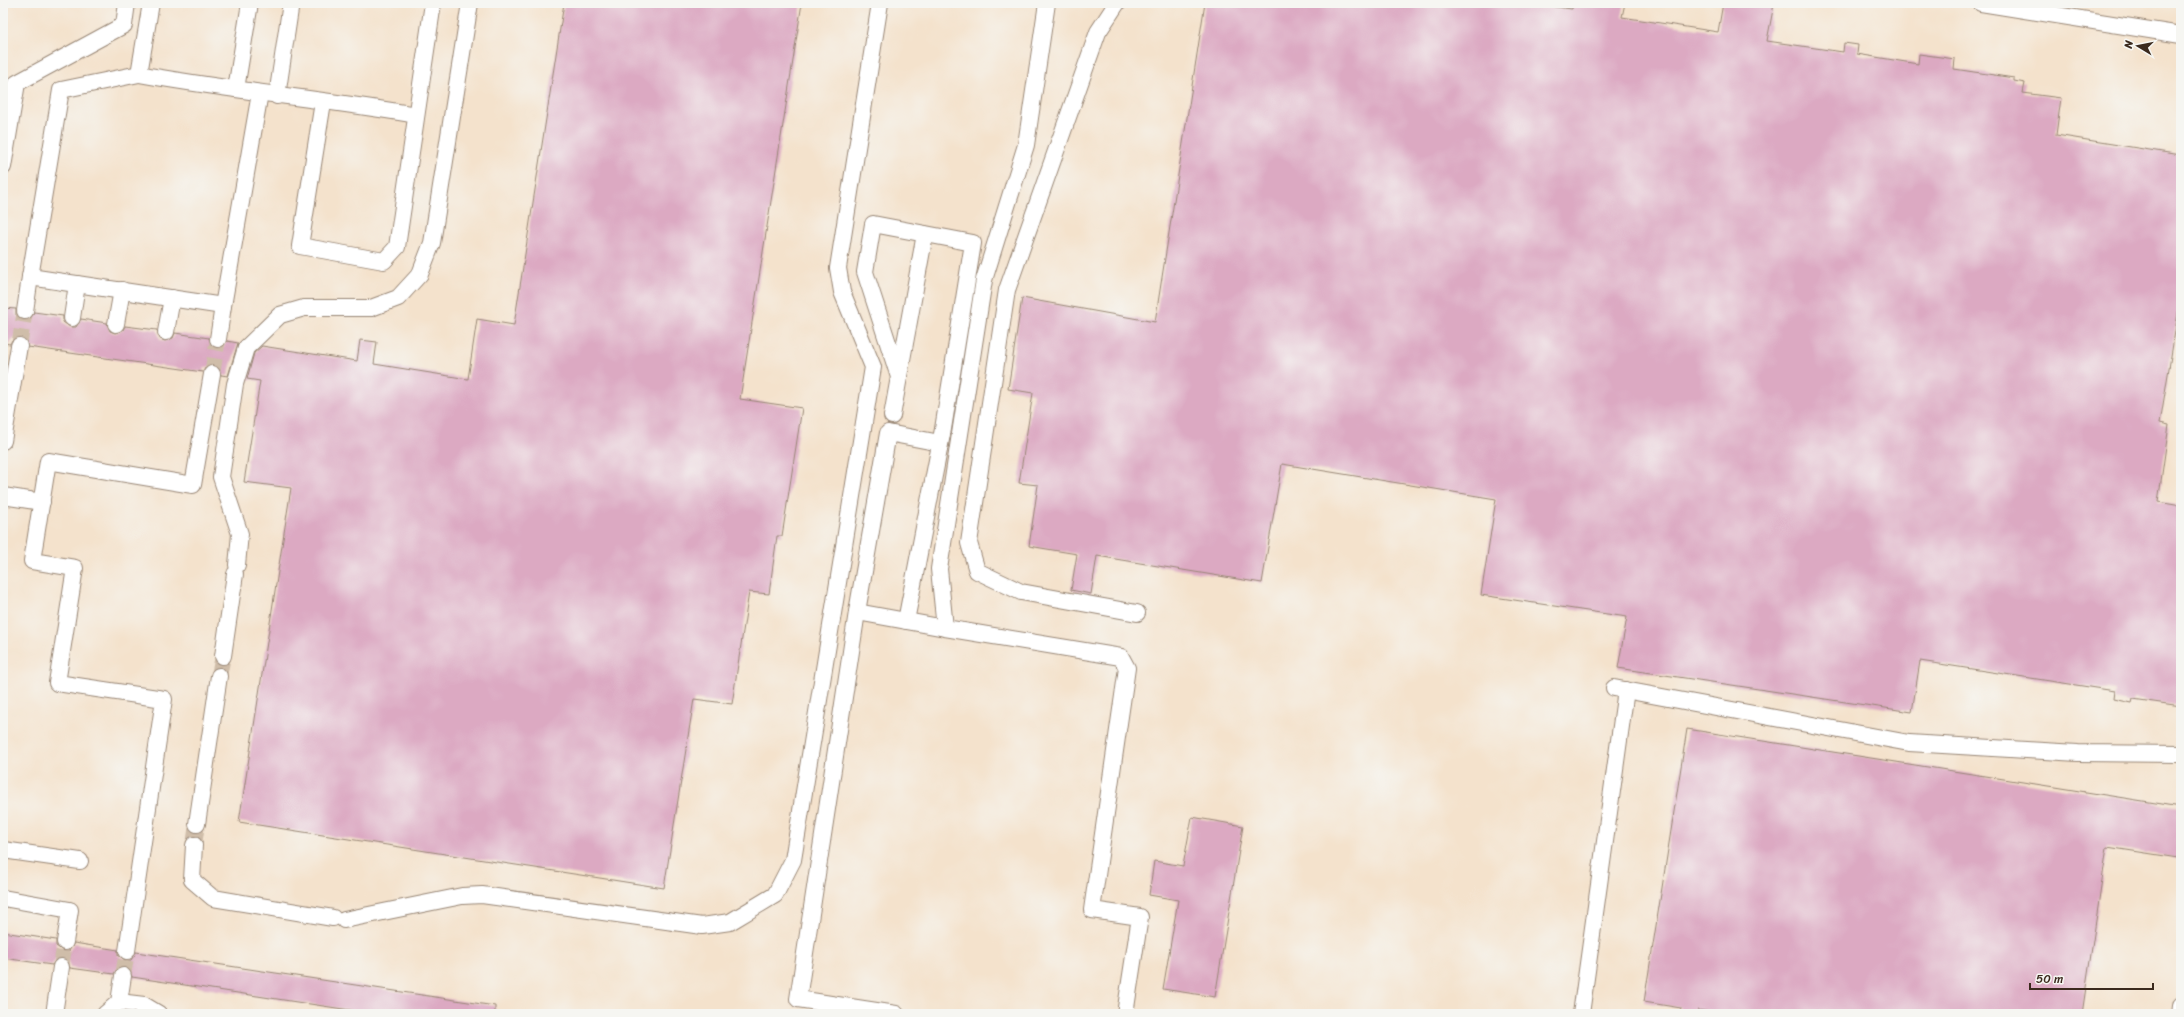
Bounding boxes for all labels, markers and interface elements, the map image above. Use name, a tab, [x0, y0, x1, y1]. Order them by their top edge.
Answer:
north arrow	[2118, 26, 2158, 66]
text: N	[2118, 39, 2139, 51]
scale bar	[2030, 965, 2153, 991]
text: 50 m	[2036, 968, 2063, 990]

